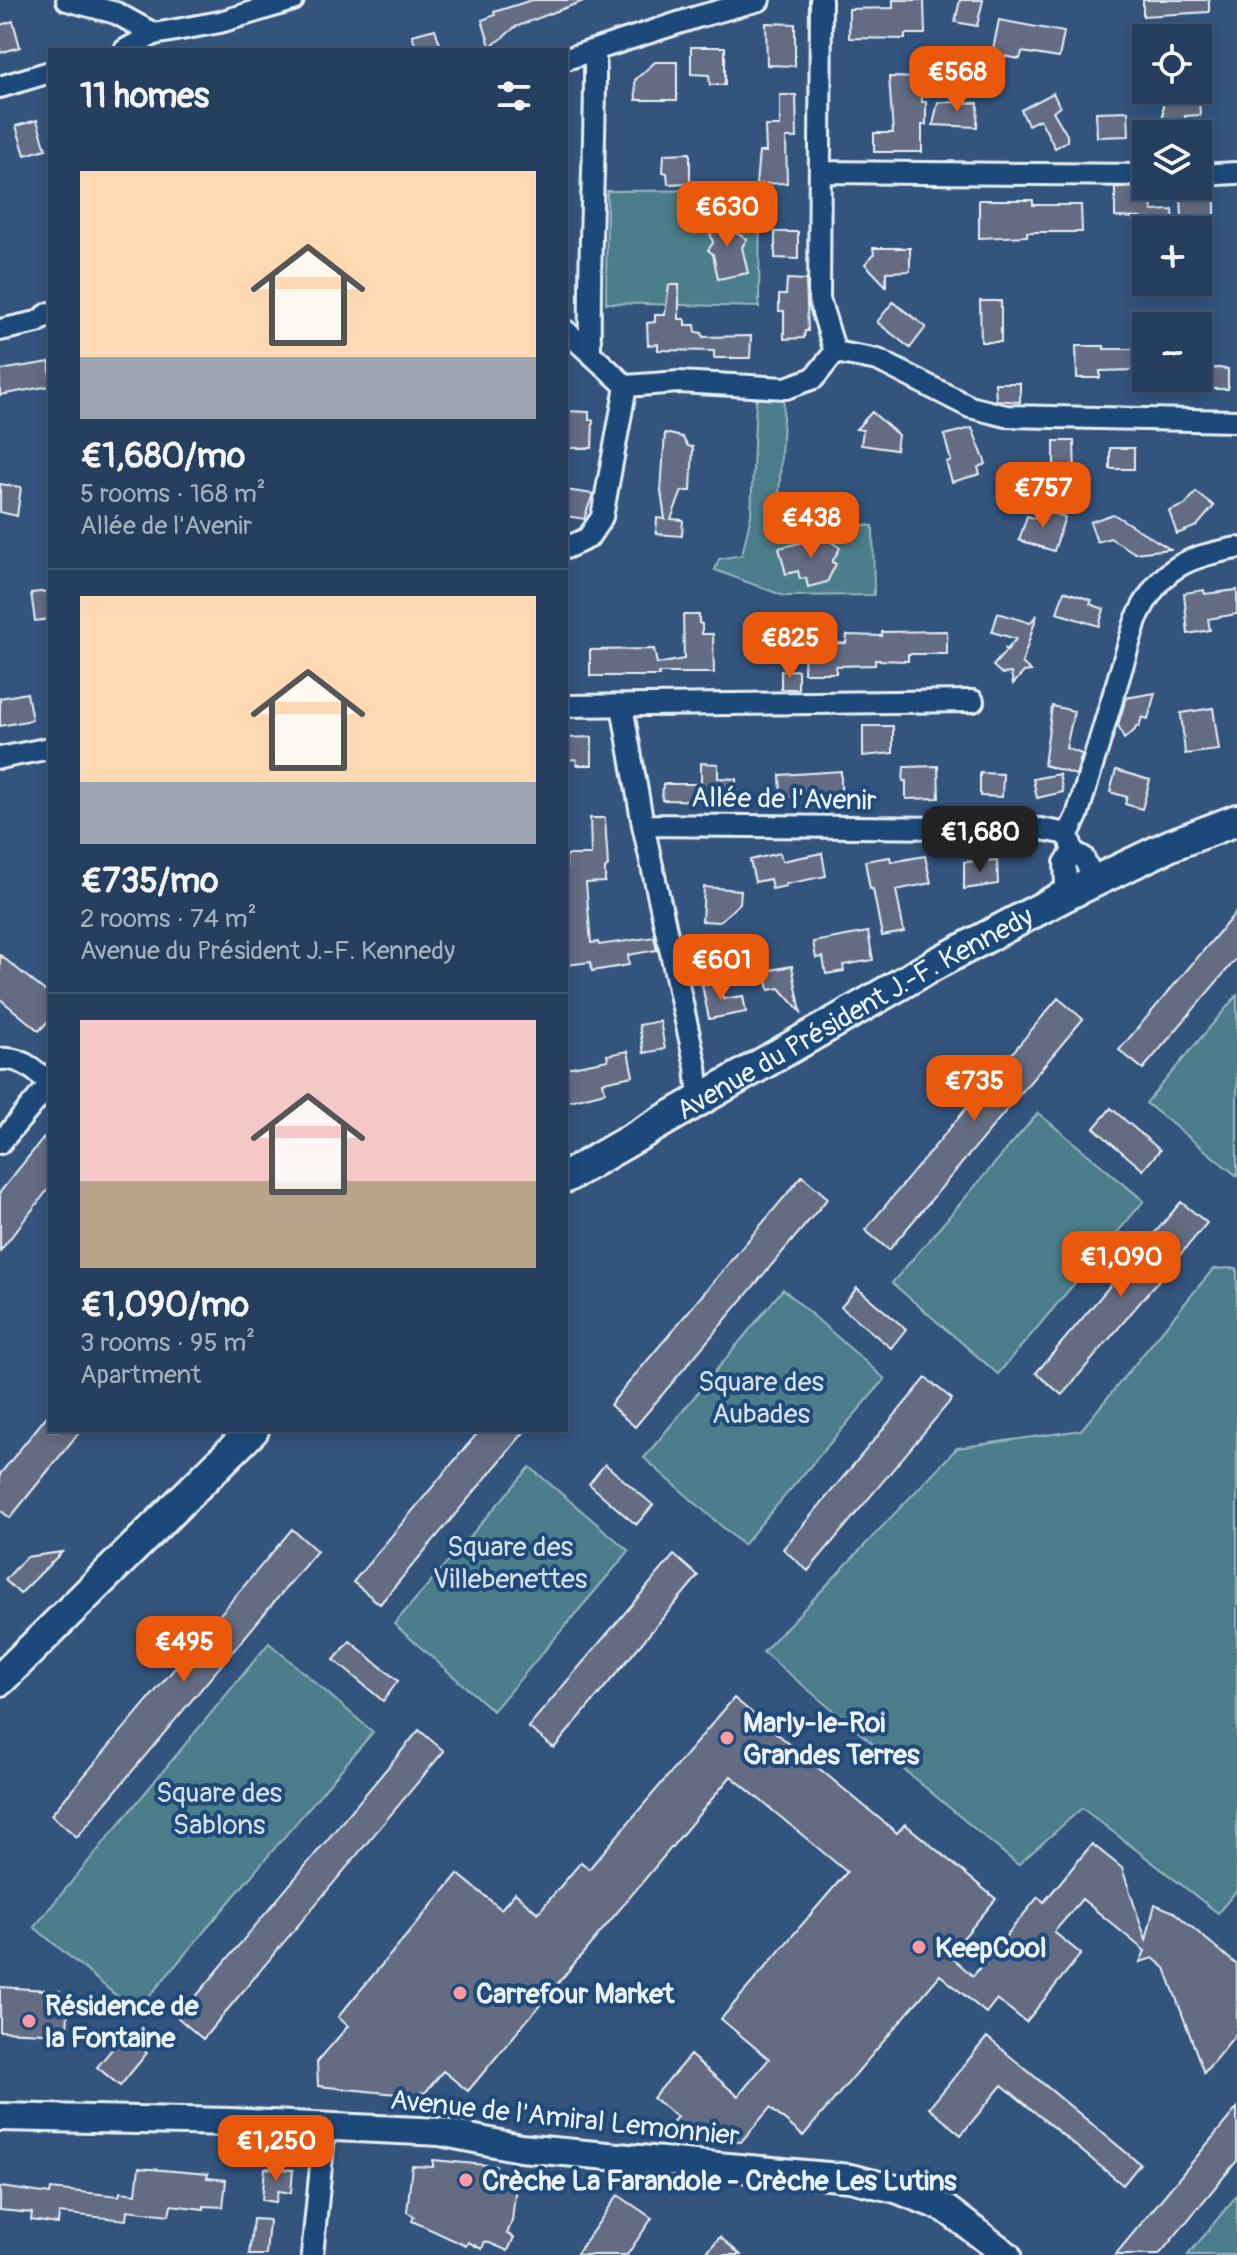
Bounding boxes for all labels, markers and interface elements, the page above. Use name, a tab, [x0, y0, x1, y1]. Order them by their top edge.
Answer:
map controls	[1132, 24, 1212, 392]
button: locate	[1132, 24, 1212, 104]
pin: €568	[910, 46, 1004, 114]
text: €568	[927, 56, 987, 88]
icon: filters	[492, 74, 536, 118]
text: 11 homes	[80, 75, 209, 118]
button: layers	[1132, 120, 1212, 200]
pin: €630	[680, 181, 774, 249]
text: €630	[695, 191, 759, 223]
button: +	[1132, 216, 1212, 296]
icon: home	[236, 223, 380, 367]
button: −	[1132, 312, 1212, 392]
text: €1,680/mo	[80, 435, 245, 478]
pin: €757	[996, 462, 1090, 530]
text: €757	[1014, 472, 1072, 504]
text: 5 rooms · 168 m²	[80, 478, 266, 510]
pin: €438	[764, 492, 858, 560]
text: €438	[781, 502, 841, 534]
text: Allée de l'Avenir	[80, 510, 252, 542]
pin: €825	[743, 612, 837, 680]
text: €825	[761, 622, 819, 654]
icon: home	[236, 648, 380, 792]
street label: Allée de l'Avenir	[691, 780, 877, 819]
pin: €1,680	[915, 806, 1045, 874]
text: €1,680	[940, 816, 1020, 848]
text: €735/mo	[80, 860, 218, 903]
street label: Avenue du Président J.-F. Kennedy	[671, 900, 1039, 1129]
text: 2 rooms · 74 m²	[80, 903, 257, 935]
pin: €601	[674, 934, 768, 1002]
text: Avenue du Président J.-F. Kennedy	[80, 935, 455, 967]
text: €601	[691, 944, 751, 976]
pin: €735	[927, 1055, 1021, 1123]
text: €735	[944, 1065, 1004, 1097]
icon: home	[236, 1072, 380, 1216]
pin: €1,090	[1056, 1231, 1186, 1299]
text: €1,090	[1080, 1241, 1162, 1273]
text: €1,090/mo	[80, 1284, 249, 1327]
text: 3 rooms · 95 m²	[80, 1327, 255, 1359]
text: Apartment	[80, 1359, 201, 1391]
park label: Square des Aubades	[698, 1365, 825, 1432]
park label: Square des Villebenettes	[433, 1530, 588, 1597]
pin: €495	[137, 1616, 231, 1684]
text: €495	[154, 1626, 214, 1658]
place label: Marly-le-Roi Grandes Terres	[743, 1706, 920, 1773]
marker: Marly-le-Roi Grandes Terres	[718, 1729, 736, 1747]
park label: Square des Sablons	[156, 1776, 283, 1843]
place label: KeepCool	[935, 1931, 1047, 1966]
marker: KeepCool	[910, 1938, 928, 1956]
place label: Carrefour Market	[476, 1977, 675, 2012]
marker: Carrefour Market	[451, 1984, 469, 2002]
place label: Résidence de la Fontaine	[45, 1989, 200, 2056]
marker: Résidence de la Fontaine	[20, 2012, 38, 2030]
street label: Avenue de l'Amiral Lemonnier	[389, 2083, 741, 2154]
pin: €1,250	[211, 2115, 341, 2183]
text: €1,250	[236, 2125, 316, 2157]
place label: Crèche La Farandole - Crèche Les Lutins	[482, 2164, 957, 2199]
marker: Crèche La Farandole - Crèche Les Lutins	[457, 2171, 475, 2189]

